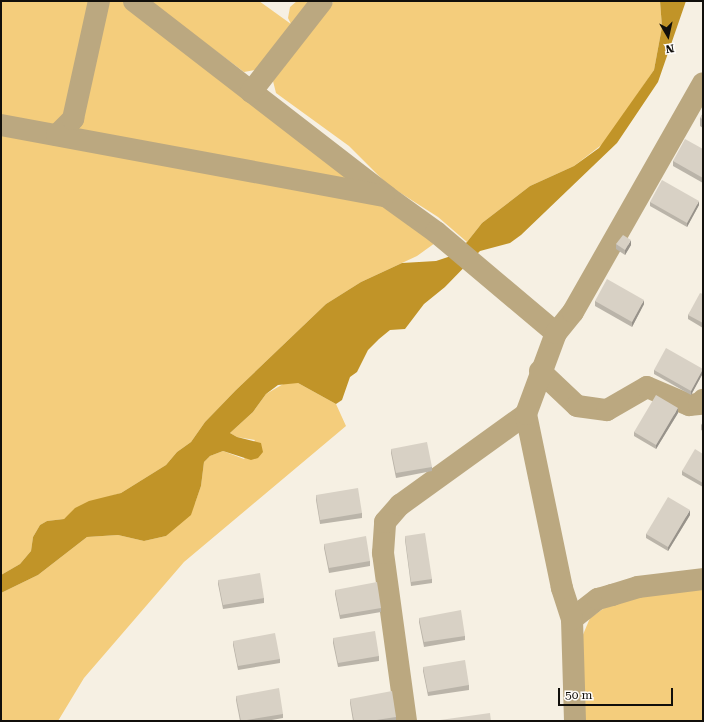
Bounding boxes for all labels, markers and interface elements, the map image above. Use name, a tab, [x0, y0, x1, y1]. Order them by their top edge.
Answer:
north arrow	[648, 16, 688, 56]
text: N	[665, 41, 675, 55]
scale bar	[560, 680, 675, 706]
text: 50 m	[565, 688, 592, 702]

